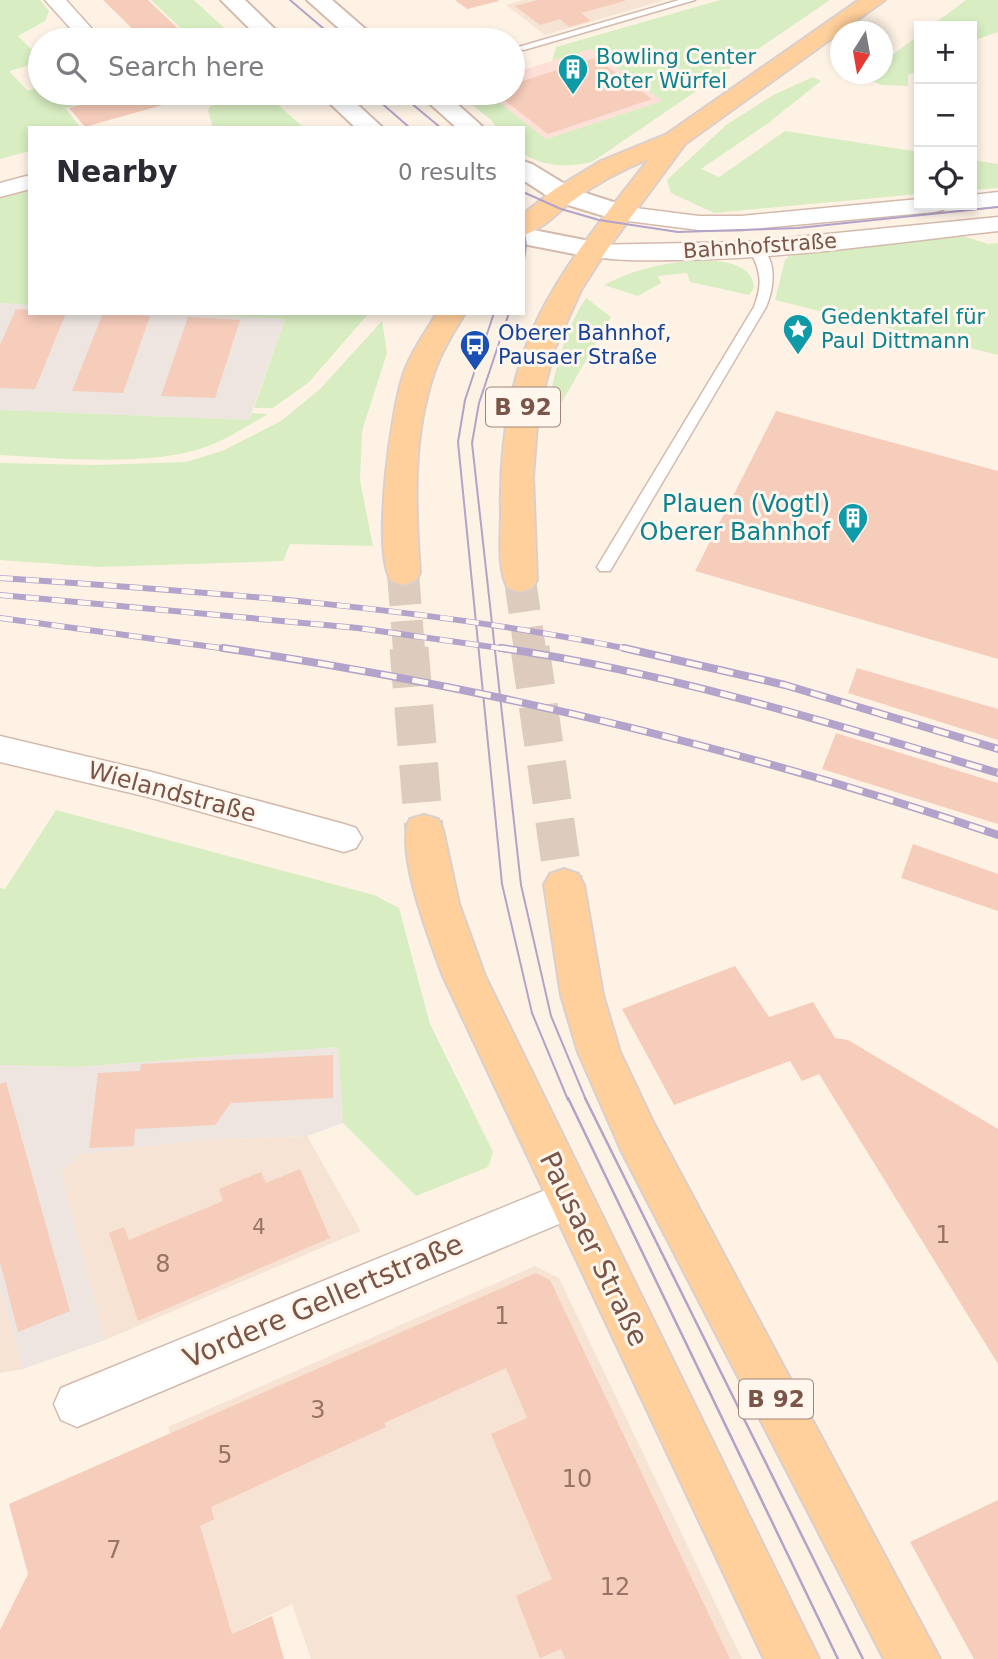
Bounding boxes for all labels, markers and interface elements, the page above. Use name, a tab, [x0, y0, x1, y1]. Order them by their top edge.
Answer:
north arrow	[830, 21, 893, 84]
map controls	[914, 21, 977, 210]
button: +	[914, 21, 977, 84]
search box	[28, 28, 525, 105]
place label: Bowling Center Roter Würfel	[596, 45, 756, 93]
icon: search	[52, 48, 90, 86]
text: Search here	[108, 52, 264, 82]
building icon: Bowling Center Roter Würfel	[556, 52, 590, 96]
button: −	[914, 84, 977, 147]
button: locate	[914, 147, 977, 210]
text: Nearby	[56, 154, 178, 189]
text: 0 results	[398, 159, 497, 185]
street label: Bahnhofstraße	[682, 229, 838, 263]
place label: Gedenktafel für Paul Dittmann	[821, 305, 986, 353]
place icon: Gedenktafel für Paul Dittmann	[781, 312, 815, 356]
place label: Oberer Bahnhof, Pausaer Straße	[498, 321, 671, 369]
bus stop icon: Oberer Bahnhof, Pausaer Straße	[458, 328, 492, 372]
road number: B 92	[486, 388, 560, 426]
place label: Plauen (Vogtl) Oberer Bahnhof	[640, 490, 831, 546]
building icon: Plauen (Vogtl) Oberer Bahnhof	[836, 501, 870, 545]
street label: Wielandstraße	[85, 756, 259, 828]
street label: Pausaer Straße	[533, 1146, 655, 1352]
house number: 4	[252, 1215, 266, 1239]
house number: 1	[935, 1221, 951, 1249]
street label: Vordere Gellertstraße	[178, 1227, 468, 1375]
house number: 8	[155, 1250, 171, 1278]
house number: 1	[494, 1302, 510, 1330]
road number: B 92	[739, 1380, 813, 1418]
house number: 3	[310, 1396, 326, 1424]
house number: 5	[217, 1441, 233, 1469]
house number: 10	[562, 1465, 592, 1493]
house number: 7	[106, 1536, 122, 1564]
house number: 12	[600, 1573, 630, 1601]

